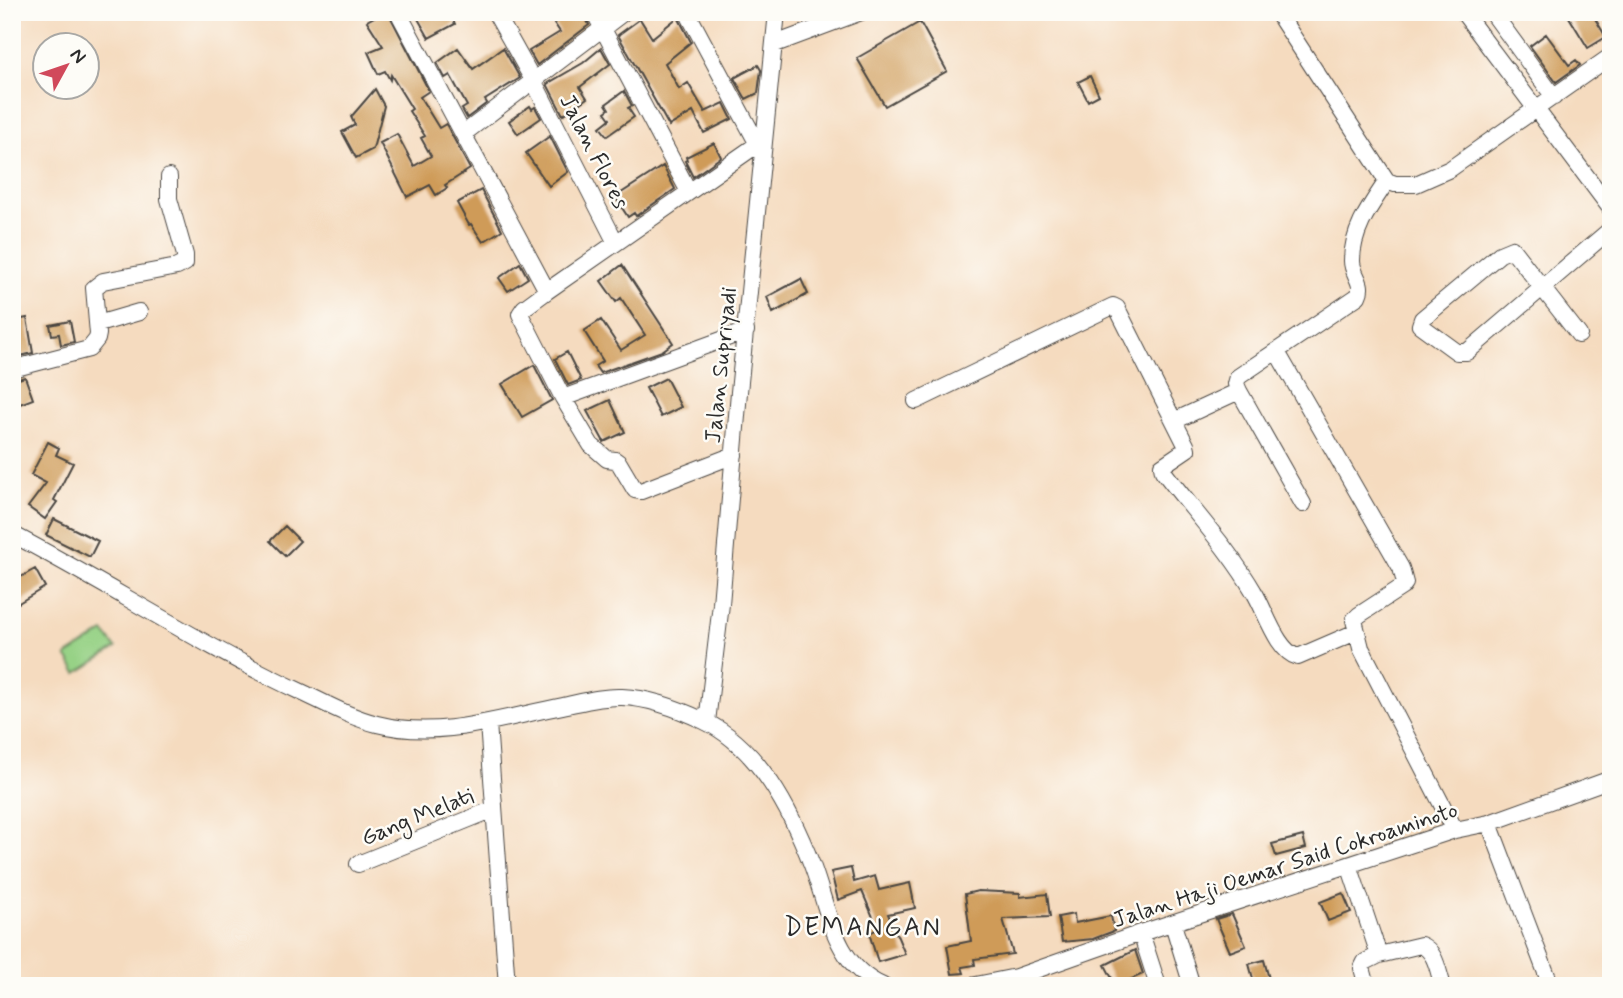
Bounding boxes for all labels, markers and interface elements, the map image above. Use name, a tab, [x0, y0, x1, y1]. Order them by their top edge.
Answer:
north arrow	[32, 32, 102, 102]
text: N	[64, 43, 92, 69]
street label: Jalan Flores	[551, 89, 635, 214]
street label: Jalan Supriyadi	[699, 286, 745, 445]
street label: Gang Melati	[357, 782, 479, 856]
street label: Jalan Haji Oemar Said Cokroaminoto	[1109, 796, 1462, 936]
district label: DEMANGAN	[784, 911, 942, 945]

